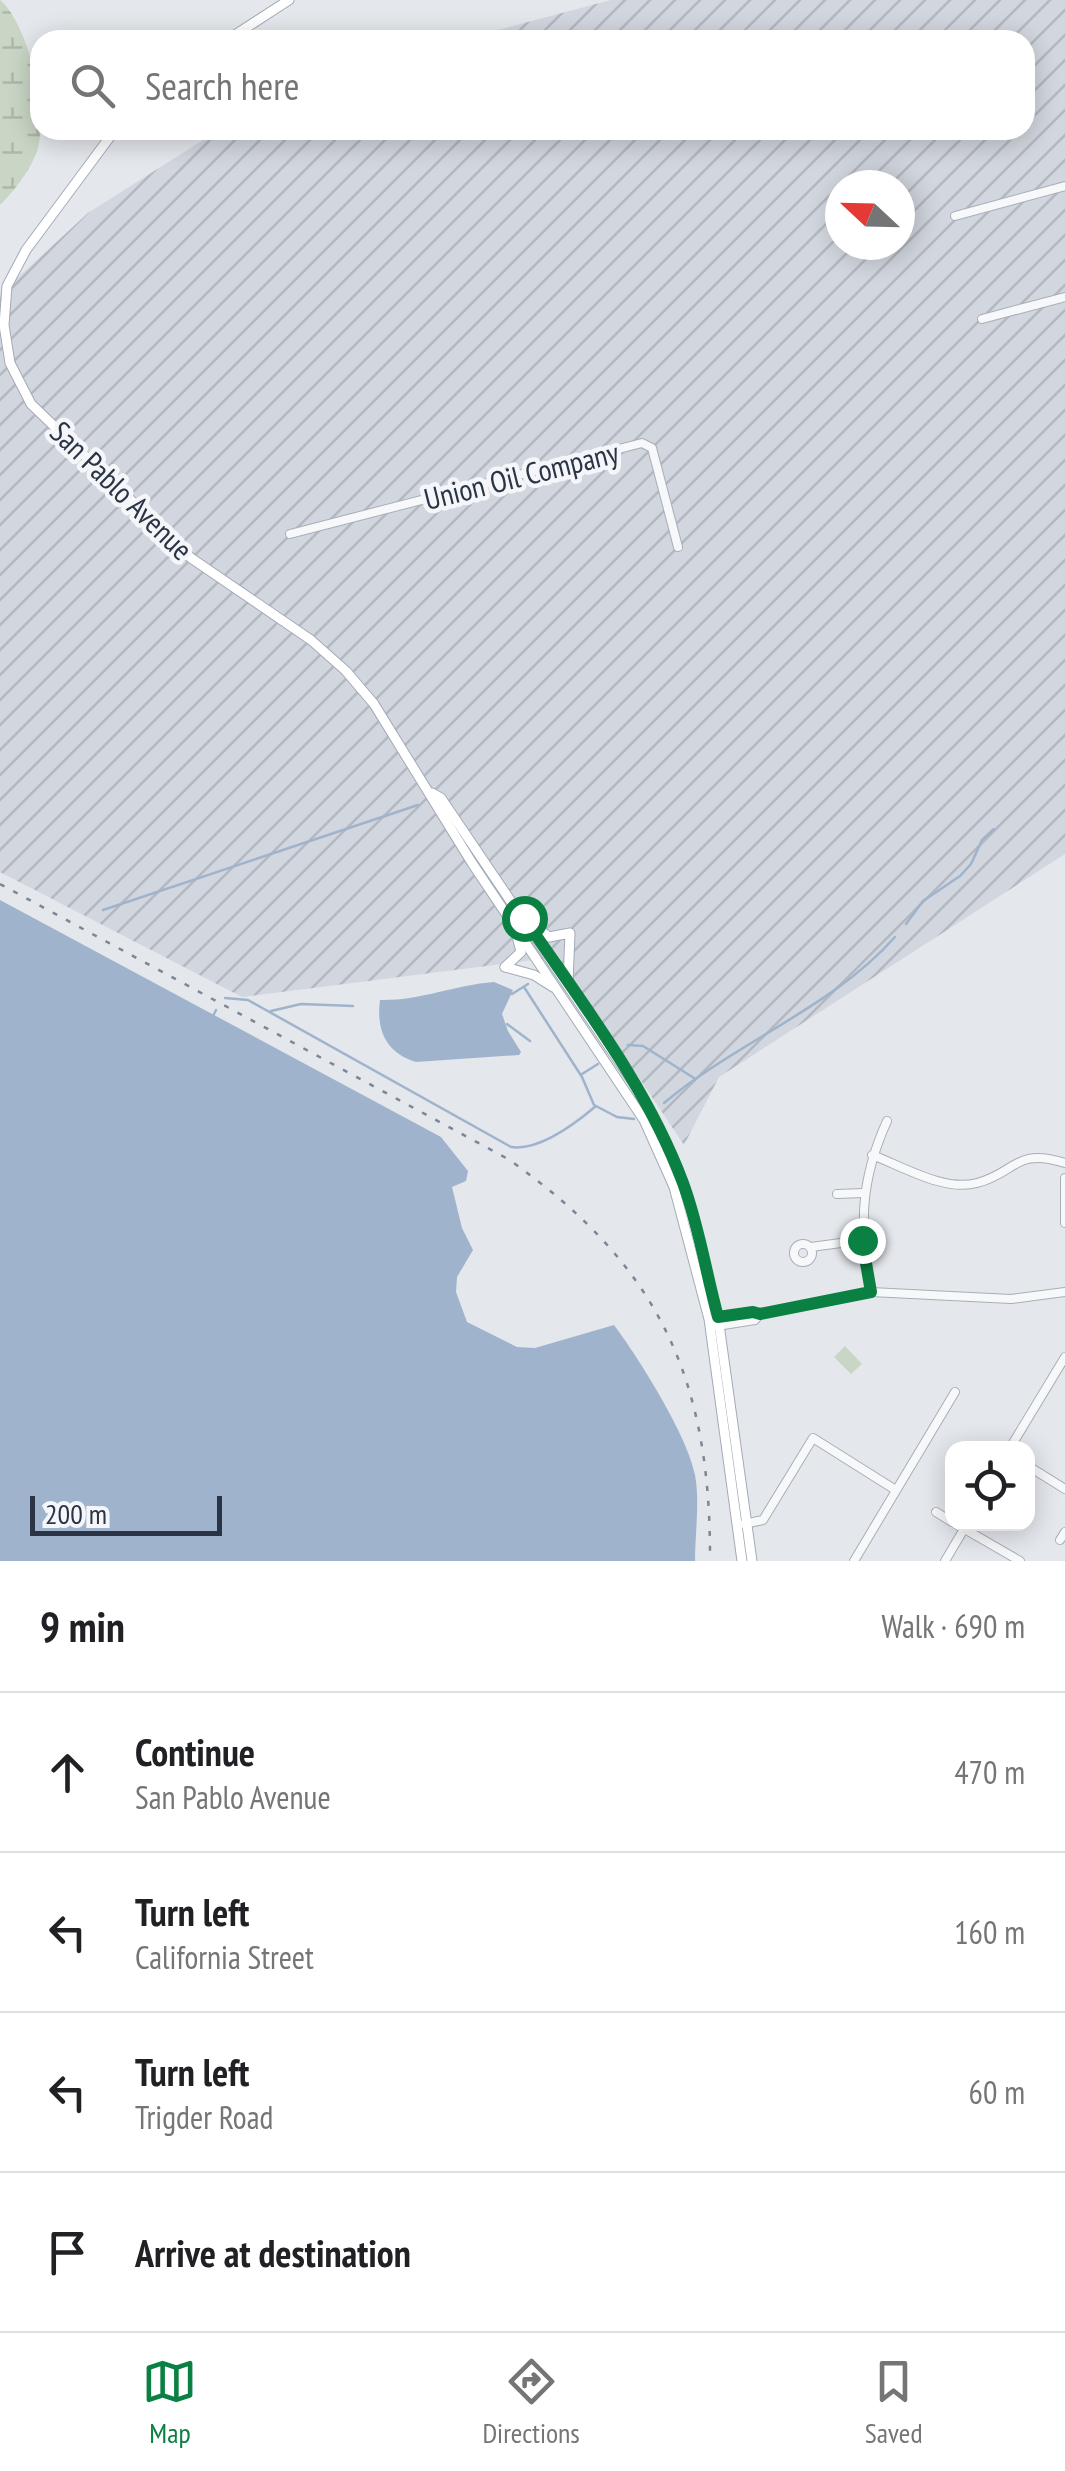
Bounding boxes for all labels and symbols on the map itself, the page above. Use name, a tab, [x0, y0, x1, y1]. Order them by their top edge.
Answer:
north arrow	[825, 170, 915, 260]
street label: San Pablo Avenue	[42, 412, 202, 568]
street label: Union Oil Company	[420, 432, 623, 518]
route start	[502, 896, 548, 942]
route end	[840, 1218, 886, 1264]
scale bar	[30, 1491, 222, 1536]

